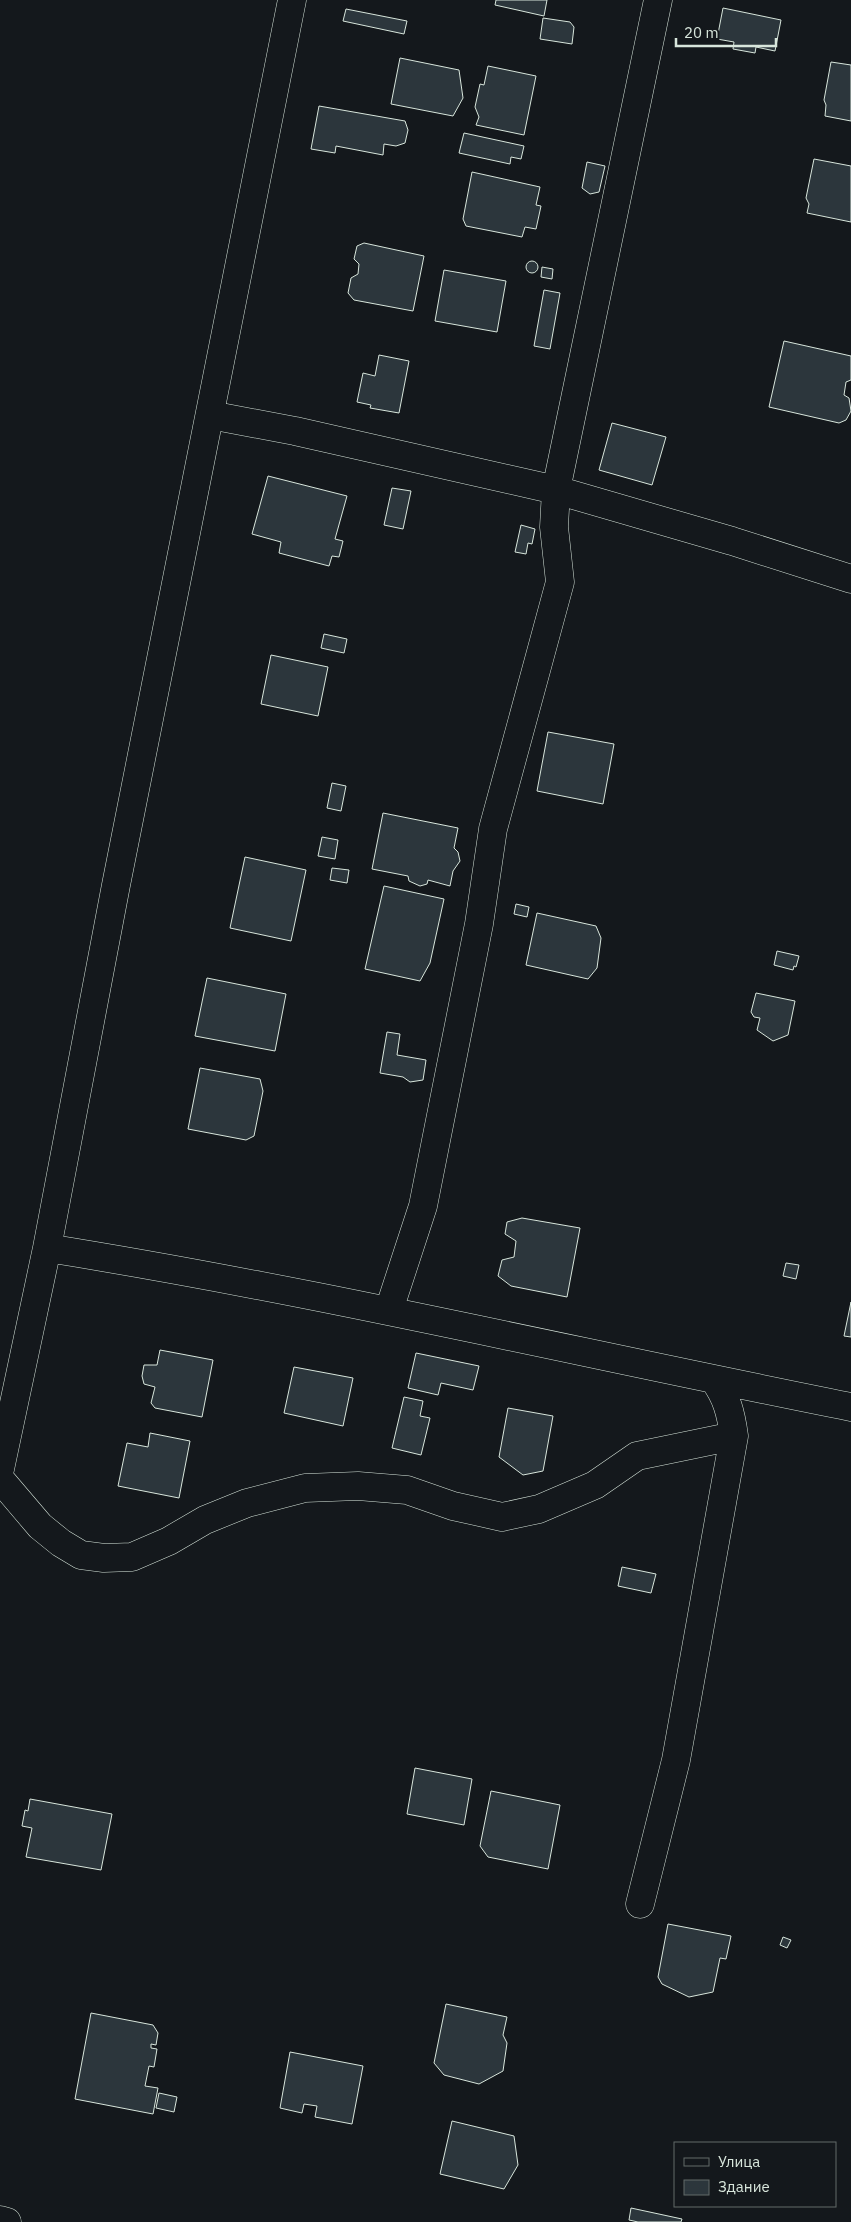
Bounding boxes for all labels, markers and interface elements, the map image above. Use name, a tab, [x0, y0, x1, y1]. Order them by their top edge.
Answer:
scale bar	[676, 15, 776, 47]
text: 20 m	[684, 23, 719, 42]
legend	[674, 2142, 836, 2207]
text: Улица	[718, 2152, 760, 2171]
text: Здание	[718, 2177, 770, 2196]

